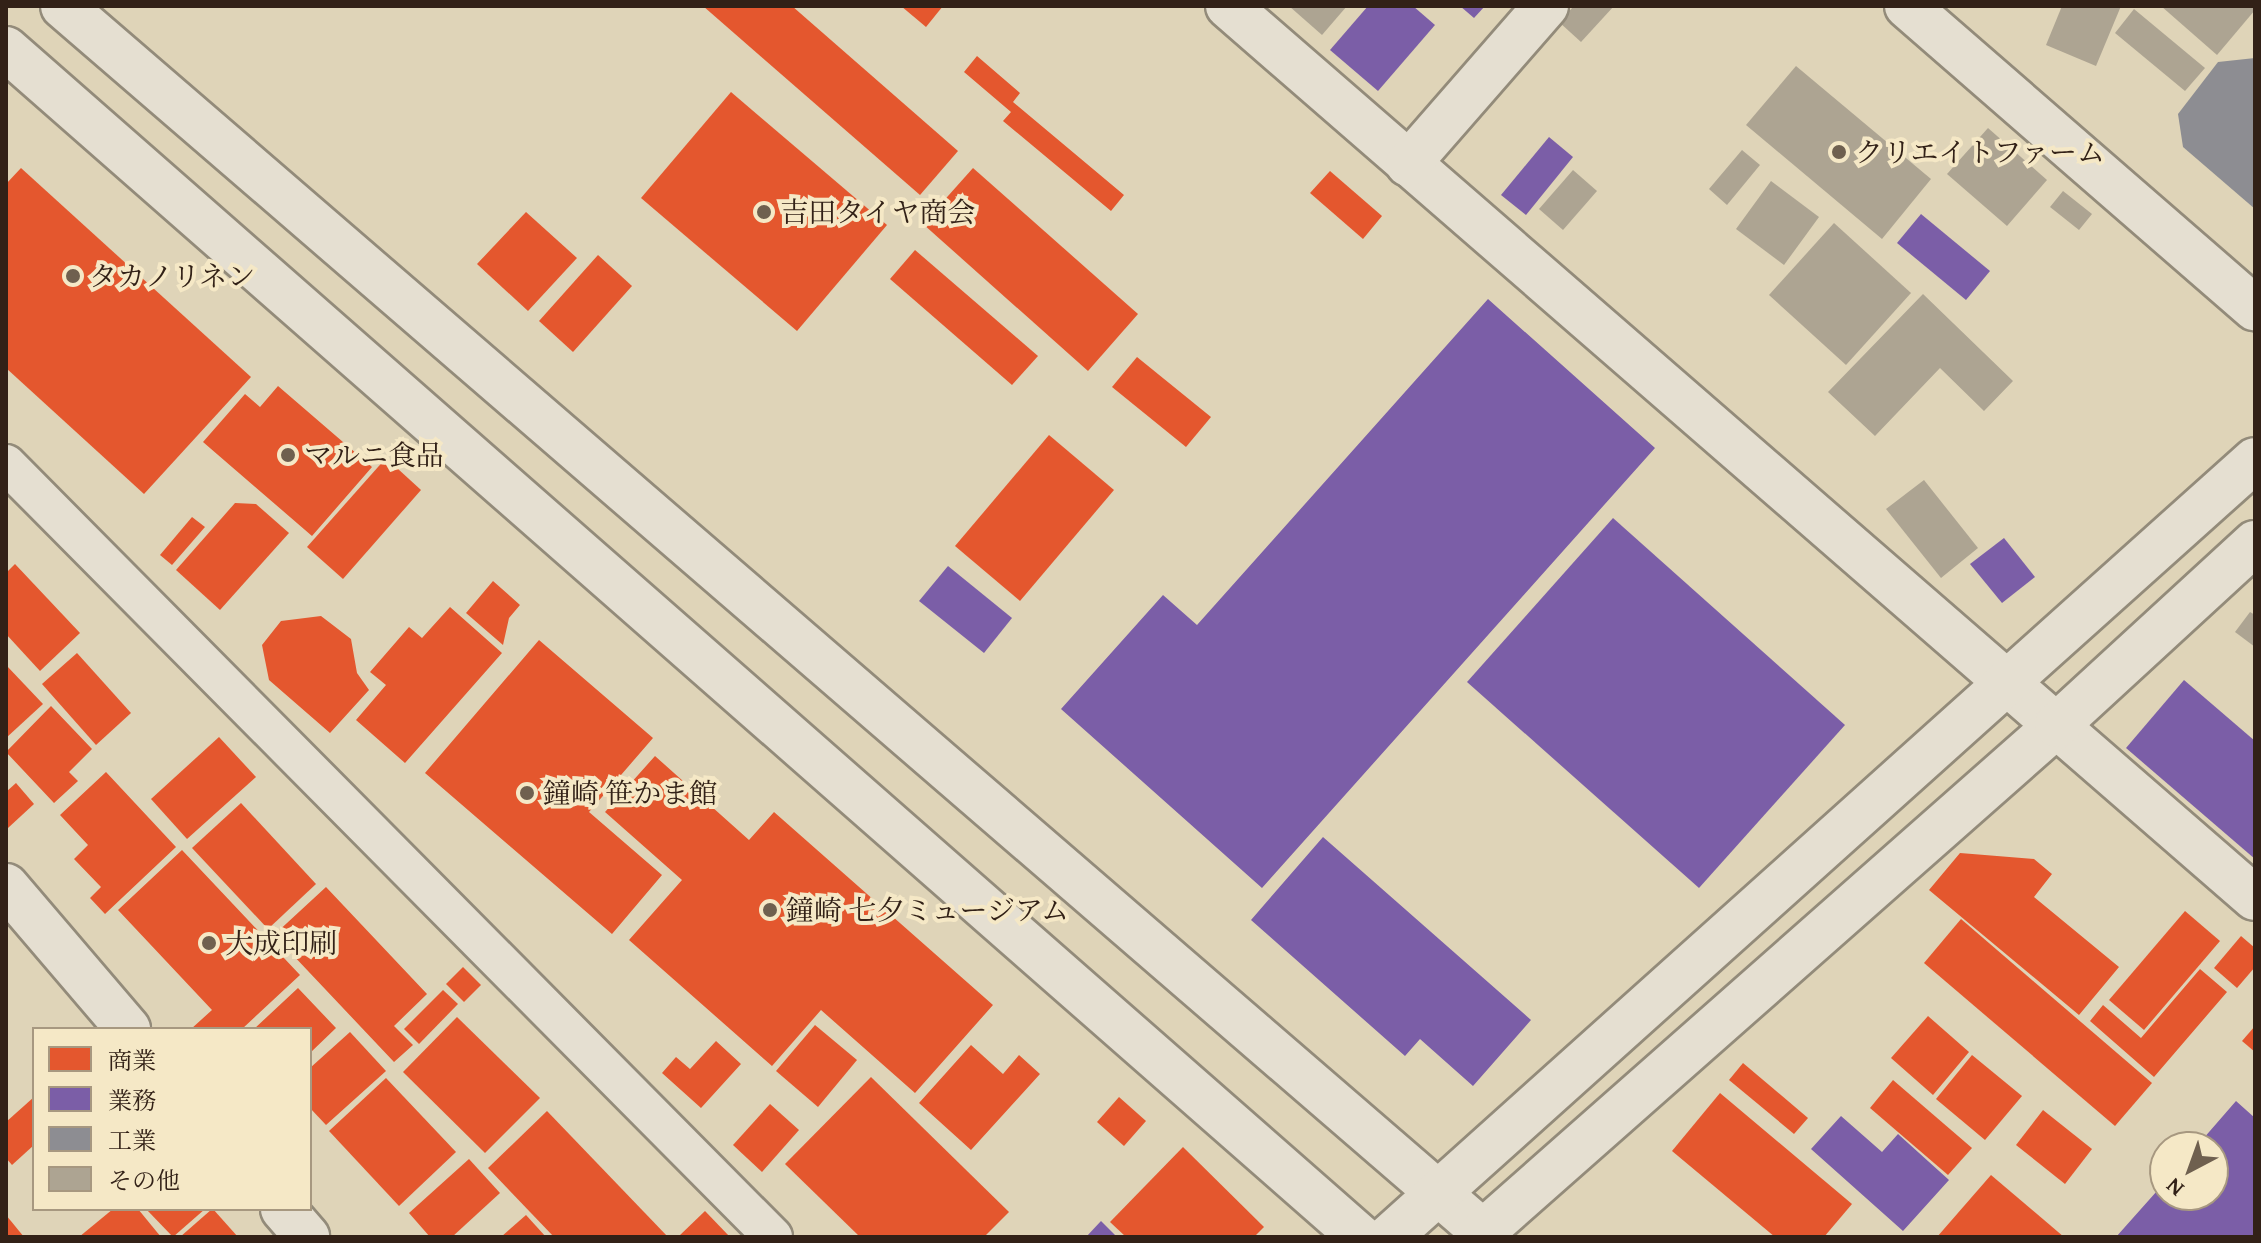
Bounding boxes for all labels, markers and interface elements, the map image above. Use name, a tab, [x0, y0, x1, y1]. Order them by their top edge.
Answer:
place label: クリエイトファーム	[1855, 135, 2107, 169]
marker: クリエイトファーム	[1830, 143, 1848, 161]
place label: 吉田タイヤ商会	[780, 195, 976, 229]
marker: 吉田タイヤ商会	[755, 203, 773, 221]
place label: タカノリネン	[89, 259, 257, 293]
marker: タカノリネン	[64, 267, 82, 285]
place label: マルニ食品	[304, 438, 444, 472]
marker: マルニ食品	[279, 446, 297, 464]
place label: 鐘崎 笹かま館	[543, 776, 717, 810]
marker: 鐘崎 笹かま館	[518, 784, 536, 802]
place label: 鐘崎 七夕ミュージアム	[786, 893, 1072, 927]
marker: 鐘崎 七夕ミュージアム	[761, 901, 779, 919]
place label: 大成印刷	[225, 926, 337, 960]
marker: 大成印刷	[200, 934, 218, 952]
legend	[32, 1027, 312, 1211]
text: 商業	[108, 1043, 156, 1078]
text: 業務	[108, 1083, 156, 1118]
text: 工業	[108, 1123, 156, 1158]
north arrow	[2149, 1131, 2229, 1211]
text: その他	[108, 1163, 180, 1198]
text: N	[2159, 1171, 2191, 1205]

